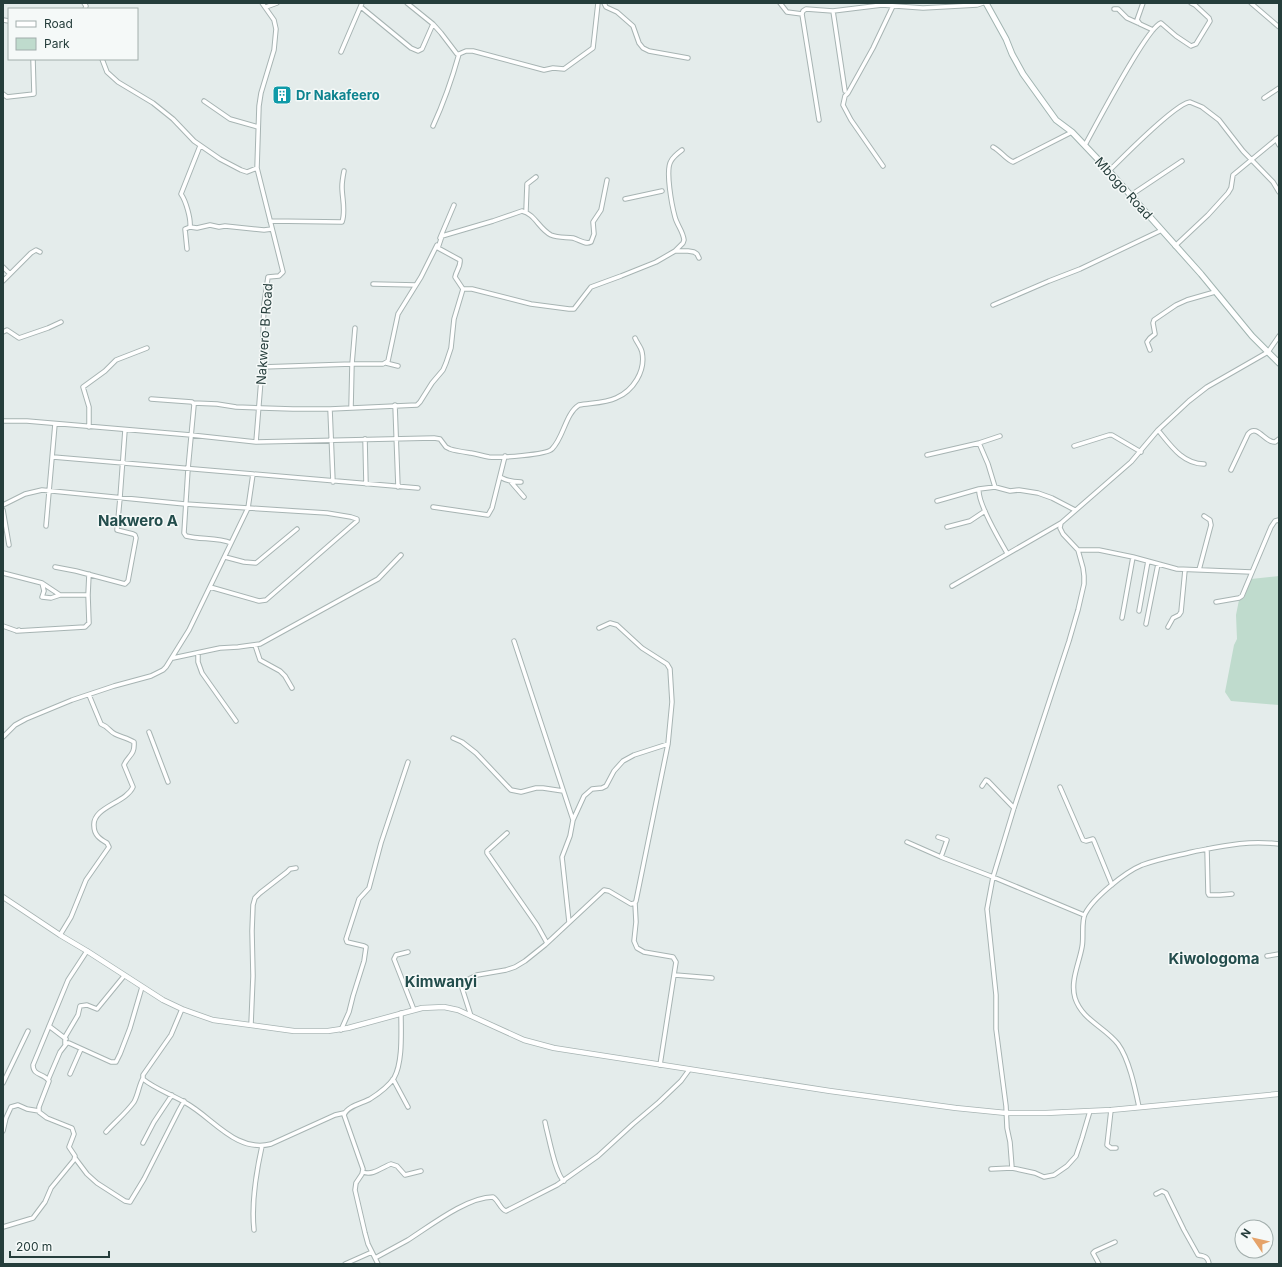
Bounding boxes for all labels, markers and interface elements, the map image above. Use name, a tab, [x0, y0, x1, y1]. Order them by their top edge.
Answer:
legend	[8, 8, 138, 60]
text: Road	[44, 16, 73, 31]
text: Park	[44, 36, 70, 51]
building icon: Dr Nakafeero	[271, 84, 293, 106]
place label: Dr Nakafeero	[296, 87, 380, 103]
street label: Mbogo Road	[1092, 154, 1156, 222]
street label: Nakwero B Road	[252, 283, 276, 385]
district label: Nakwero A	[98, 511, 178, 530]
district label: Kiwologoma	[1168, 949, 1260, 968]
district label: Kimwanyi	[405, 972, 477, 991]
north arrow	[1234, 1219, 1274, 1259]
text: N	[1238, 1226, 1254, 1241]
scale bar	[10, 1233, 109, 1259]
text: 200 m	[16, 1239, 52, 1254]

